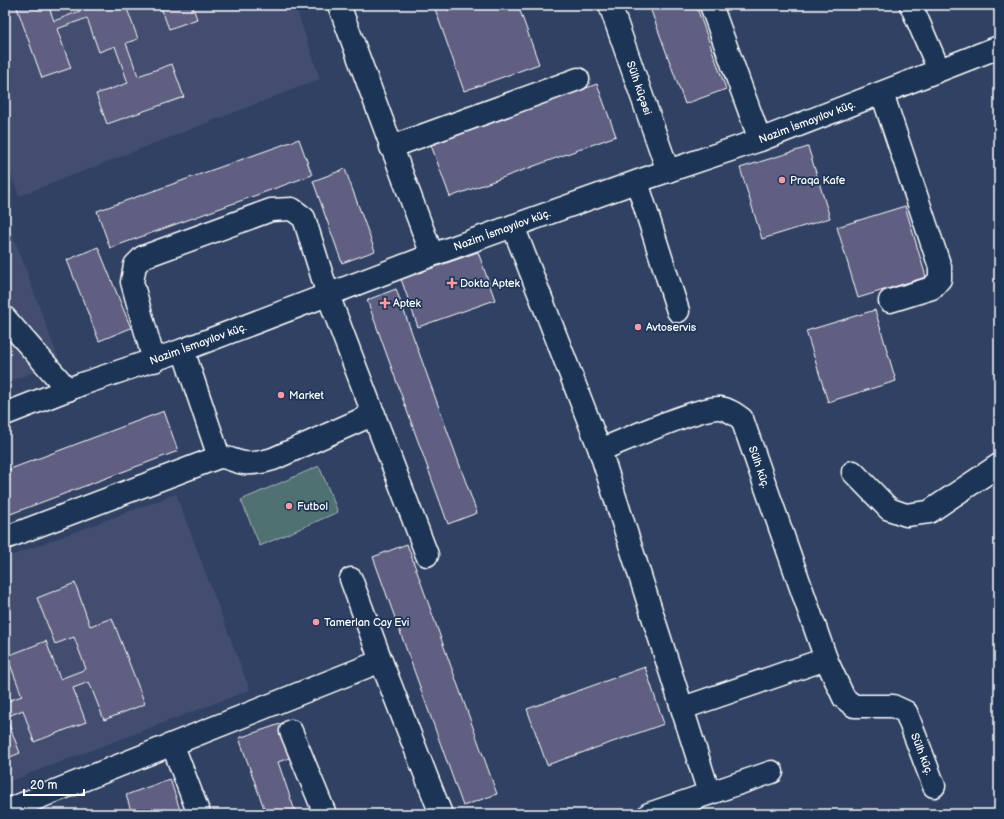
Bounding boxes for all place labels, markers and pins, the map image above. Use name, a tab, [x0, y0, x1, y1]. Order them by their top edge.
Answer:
place label: Praqa Kafe	[790, 174, 846, 187]
marker: Praqa Kafe	[777, 175, 787, 185]
place label: Dokta Aptek	[460, 277, 521, 290]
marker: Dokta Aptek	[447, 278, 457, 288]
place label: Aptek	[393, 297, 422, 310]
marker: Aptek	[380, 298, 390, 308]
place label: Avtoservis	[646, 321, 697, 334]
marker: Avtoservis	[633, 322, 643, 332]
place label: Market	[289, 389, 324, 402]
marker: Market	[276, 390, 286, 400]
place label: Futbol	[297, 500, 328, 513]
marker: Futbol	[284, 501, 294, 511]
place label: Tamerlan Cay Evi	[324, 616, 409, 629]
marker: Tamerlan Cay Evi	[311, 617, 321, 627]

